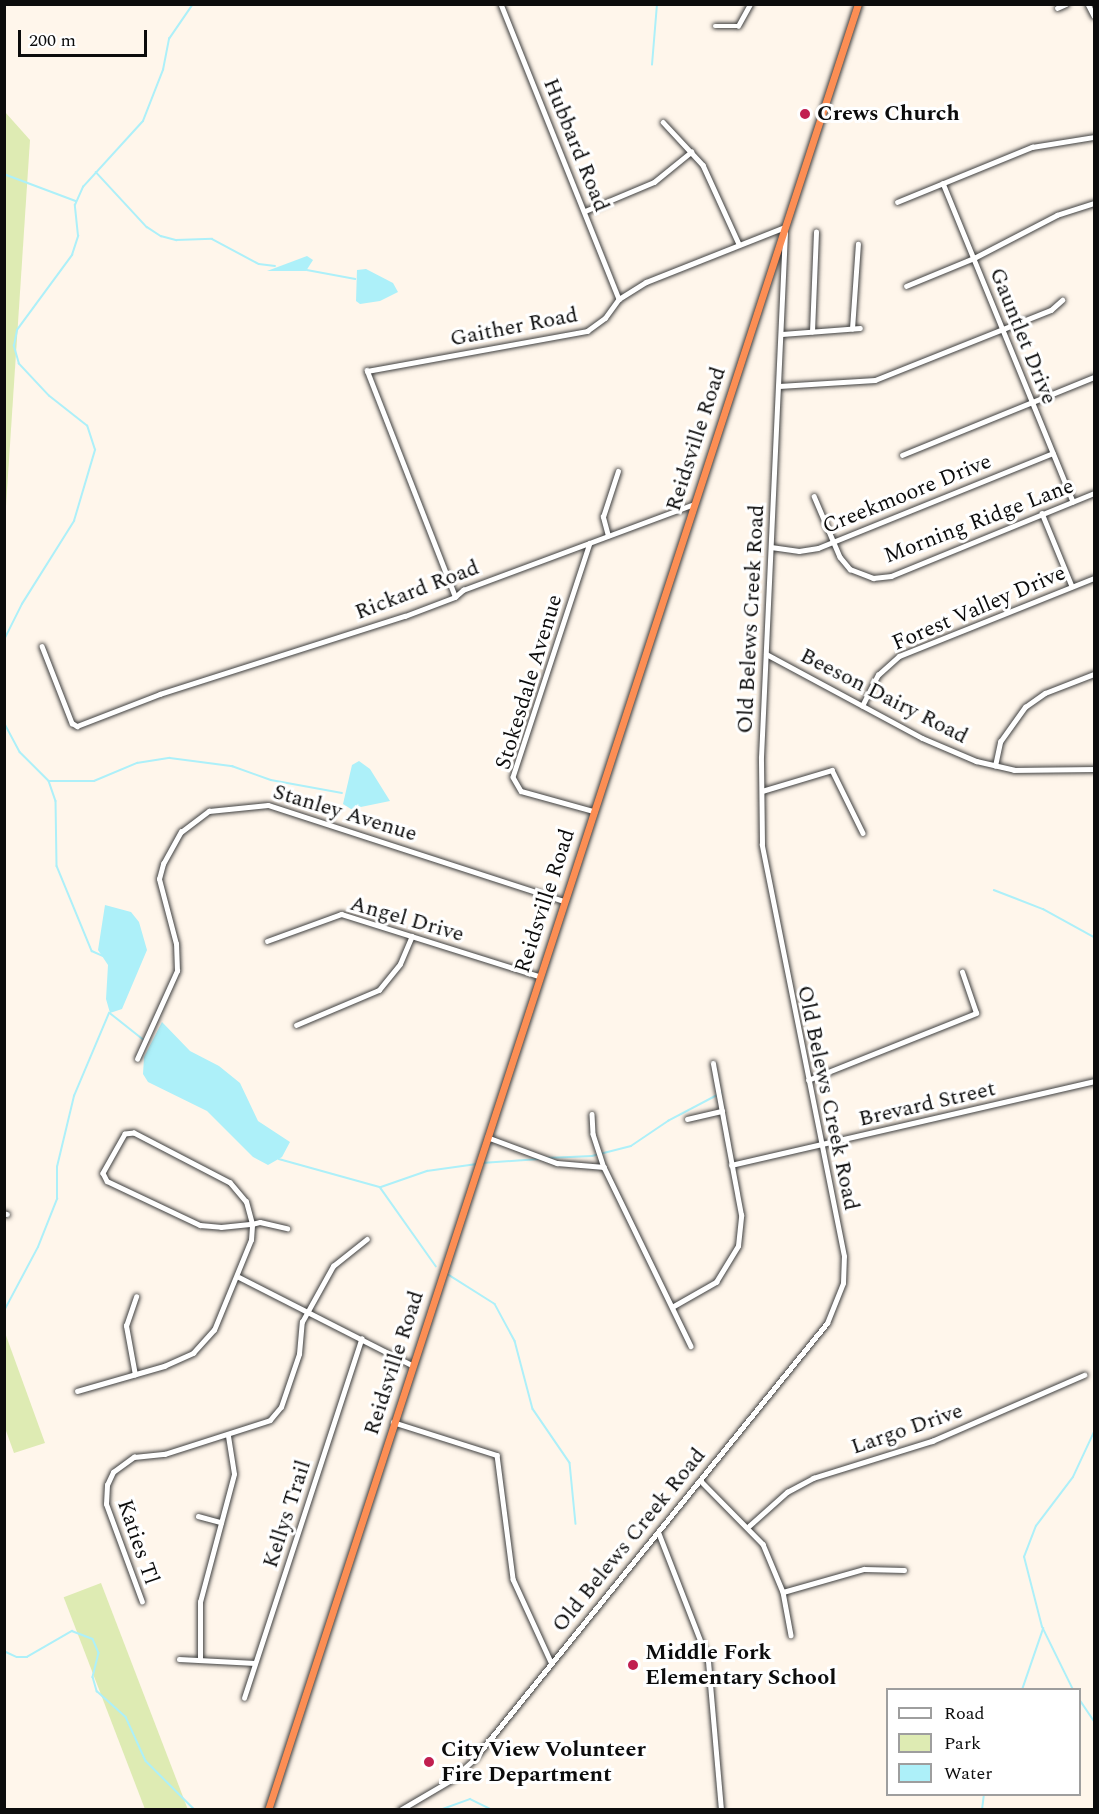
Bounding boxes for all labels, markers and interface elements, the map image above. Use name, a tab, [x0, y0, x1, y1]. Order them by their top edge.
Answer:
scale bar	[21, 18, 150, 56]
text: 200 m	[29, 27, 76, 54]
street label: Hubbard Road	[537, 74, 615, 216]
place label: Crews Church	[817, 101, 960, 127]
marker: Crews Church	[798, 107, 812, 121]
street label: Gauntlet Drive	[984, 264, 1062, 408]
street label: Gaither Road	[448, 302, 580, 352]
street label: Reidsville Road	[660, 364, 732, 514]
street label: Creekmoore Drive	[819, 448, 995, 540]
street label: Morning Ridge Lane	[880, 473, 1078, 569]
street label: Old Belews Creek Road	[732, 504, 770, 734]
street label: Rickard Road	[351, 554, 483, 626]
street label: Forest Valley Drive	[888, 560, 1070, 656]
street label: Stokesdale Avenue	[490, 591, 568, 773]
street label: Beeson Dairy Road	[796, 642, 972, 750]
street label: Stanley Avenue	[270, 779, 420, 847]
street label: Reidsville Road	[509, 826, 581, 976]
street label: Angel Drive	[347, 890, 467, 948]
street label: Old Belews Creek Road	[791, 983, 865, 1213]
street label: Brevard Street	[856, 1075, 998, 1133]
street label: Reidsville Road	[358, 1288, 430, 1438]
street label: Largo Drive	[848, 1398, 966, 1460]
street label: Old Belews Creek Road	[547, 1443, 711, 1637]
street label: Kellys Trail	[257, 1457, 317, 1571]
street label: Katies Tl	[111, 1496, 165, 1588]
place label: Middle Fork Elementary School	[645, 1639, 836, 1690]
marker: Middle Fork Elementary School	[626, 1658, 640, 1672]
legend	[886, 1688, 1081, 1796]
text: Road	[944, 1700, 985, 1727]
text: Park	[944, 1730, 981, 1757]
place label: City View Volunteer Fire Department	[441, 1736, 646, 1788]
marker: City View Volunteer Fire Department	[422, 1755, 436, 1769]
text: Water	[944, 1760, 992, 1787]

